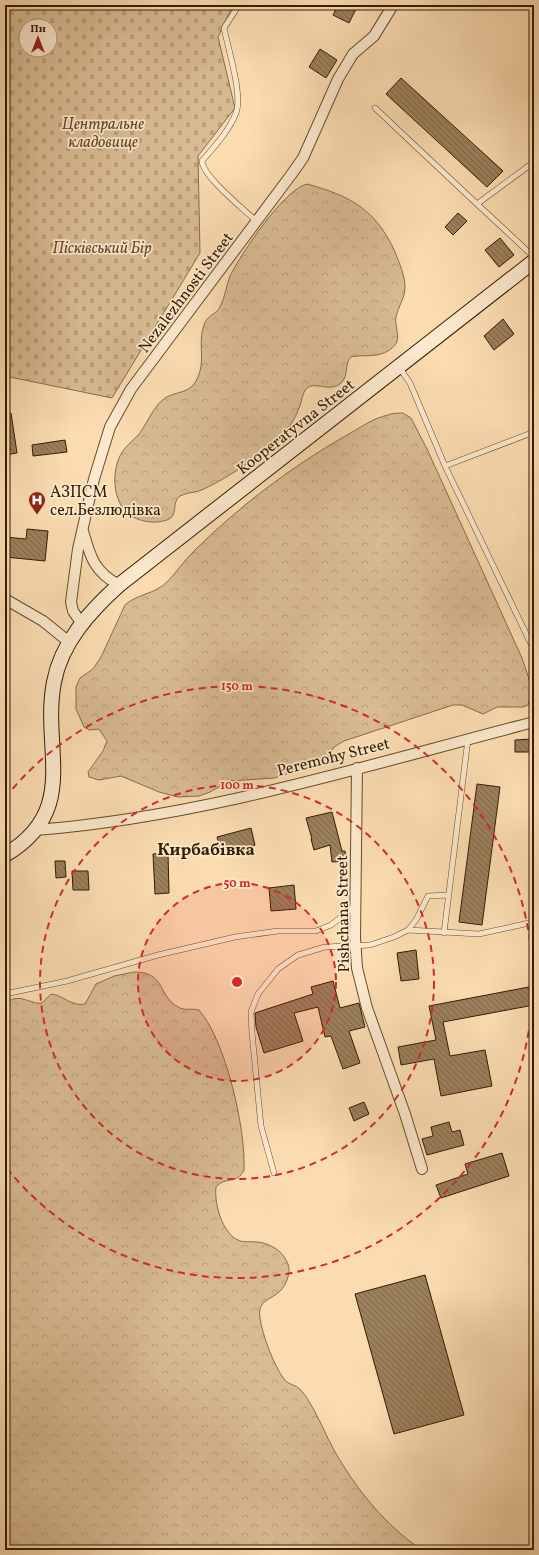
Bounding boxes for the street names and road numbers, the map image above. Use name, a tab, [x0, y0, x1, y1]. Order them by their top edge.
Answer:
street label: Nezalezhnosti Street	[134, 228, 239, 358]
street label: Kooperatyvna Street	[233, 374, 360, 481]
street label: Peremohy Street	[275, 733, 393, 783]
street label: Pishchana Street	[332, 855, 356, 973]

